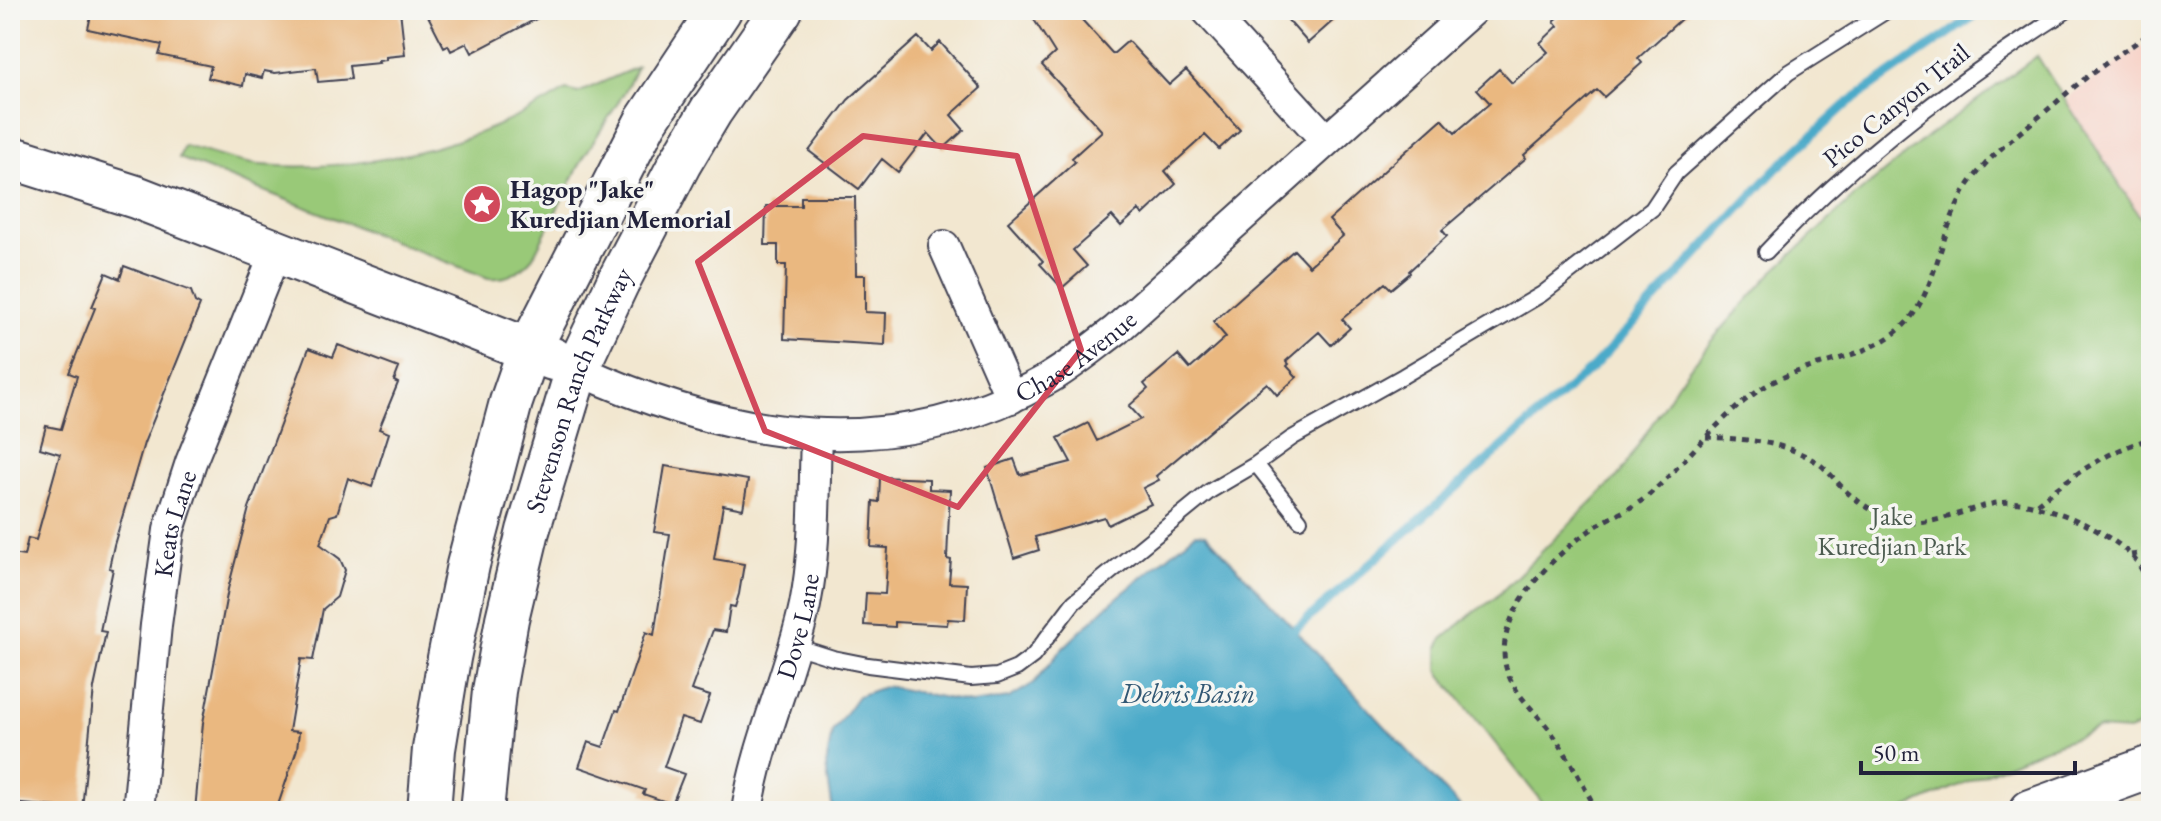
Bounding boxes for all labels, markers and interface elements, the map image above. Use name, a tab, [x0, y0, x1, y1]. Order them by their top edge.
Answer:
street label: Pico Canyon Trail	[1816, 35, 1976, 175]
place label: Hagop "Jake" Kuredjian Memorial	[510, 172, 731, 236]
place icon: Hagop "Jake" Kuredjian Memorial	[461, 183, 503, 225]
street label: Stevenson Ranch Parkway	[517, 261, 640, 517]
street label: Chase Avenue	[1009, 303, 1144, 410]
street label: Keats Lane	[146, 466, 204, 579]
park label: Jake Kuredjian Park	[1818, 499, 1967, 563]
street label: Dove Lane	[768, 572, 827, 683]
water label: Debris Basin	[1120, 675, 1255, 711]
scale bar	[1861, 725, 2075, 775]
text: 50 m	[1873, 737, 1920, 768]

